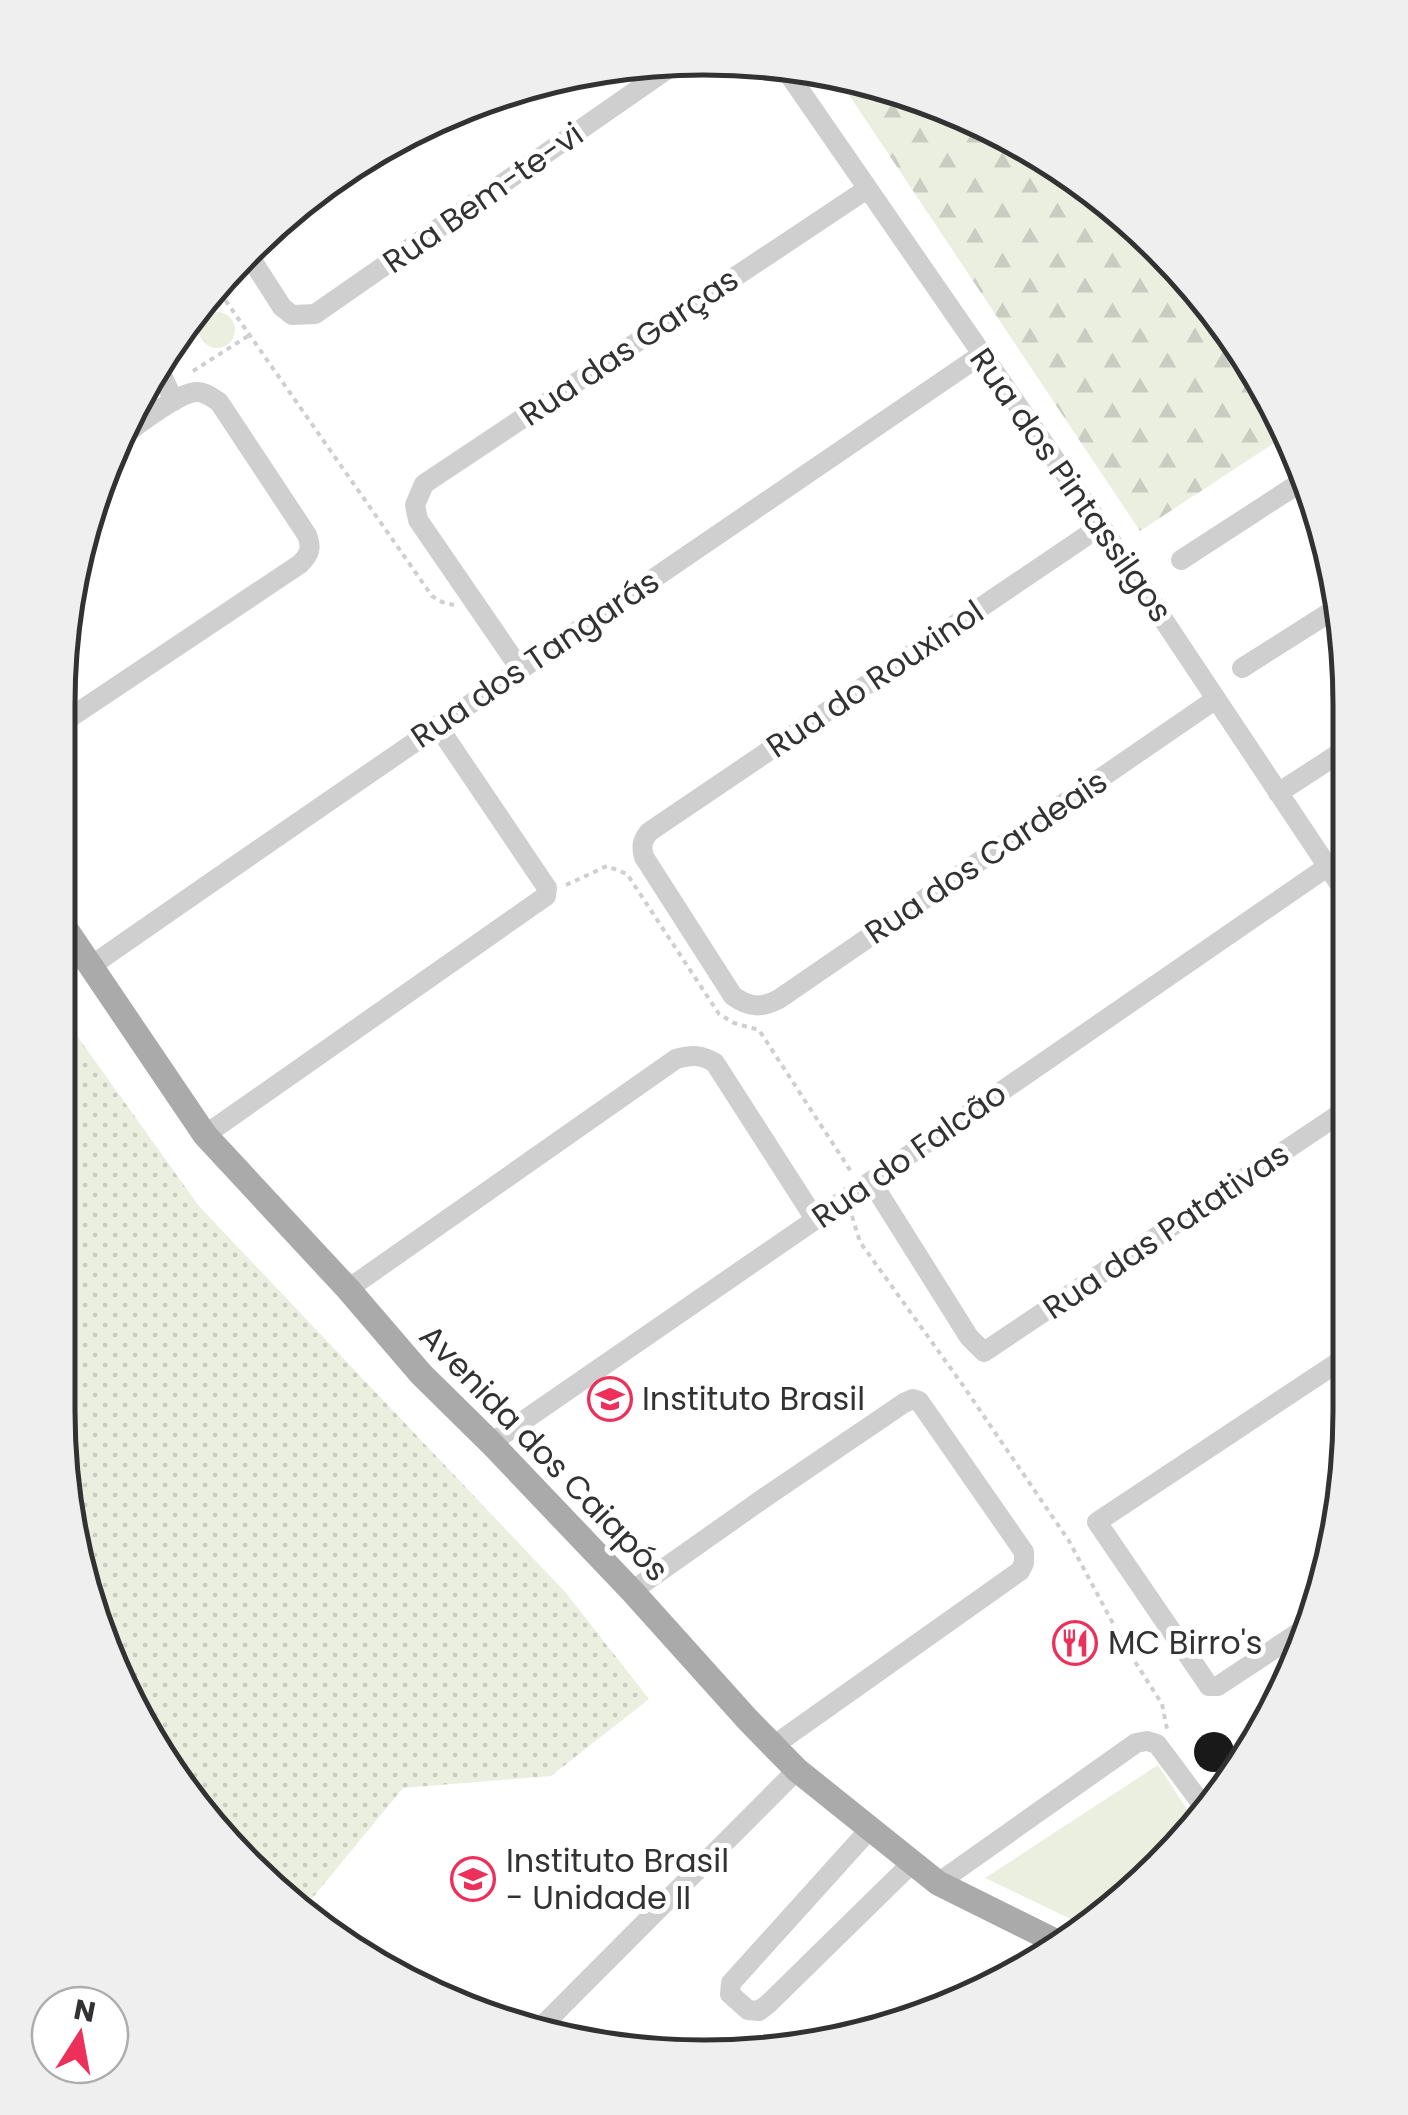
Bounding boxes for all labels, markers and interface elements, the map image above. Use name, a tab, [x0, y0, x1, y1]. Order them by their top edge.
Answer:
street label: Rua Bem-te-vi	[374, 112, 592, 283]
street label: Rua das Garças	[510, 257, 747, 436]
street label: Rua dos Pintassilgos	[960, 338, 1183, 631]
street label: Rua dos Tangarás	[402, 559, 668, 758]
street label: Rua do Rouxinol	[757, 589, 992, 768]
street label: Rua dos Cardeais	[856, 759, 1116, 954]
street label: Rua do Falcão	[802, 1071, 1015, 1238]
street label: Rua das Patativas	[1034, 1131, 1298, 1330]
street label: Avenida dos Caiapós	[410, 1314, 679, 1591]
school or university icon: Instituto Brasil	[587, 1376, 633, 1422]
place label: Instituto Brasil	[642, 1376, 865, 1421]
restaurant icon: MC Birro's	[1052, 1620, 1098, 1666]
place label: MC Birro's	[1108, 1620, 1262, 1665]
place label: Instituto Brasil - Unidade II	[506, 1838, 729, 1920]
school or university icon: Instituto Brasil - Unidade II	[450, 1856, 496, 1902]
north arrow	[30, 1985, 130, 2085]
text: N	[71, 1990, 99, 2032]

